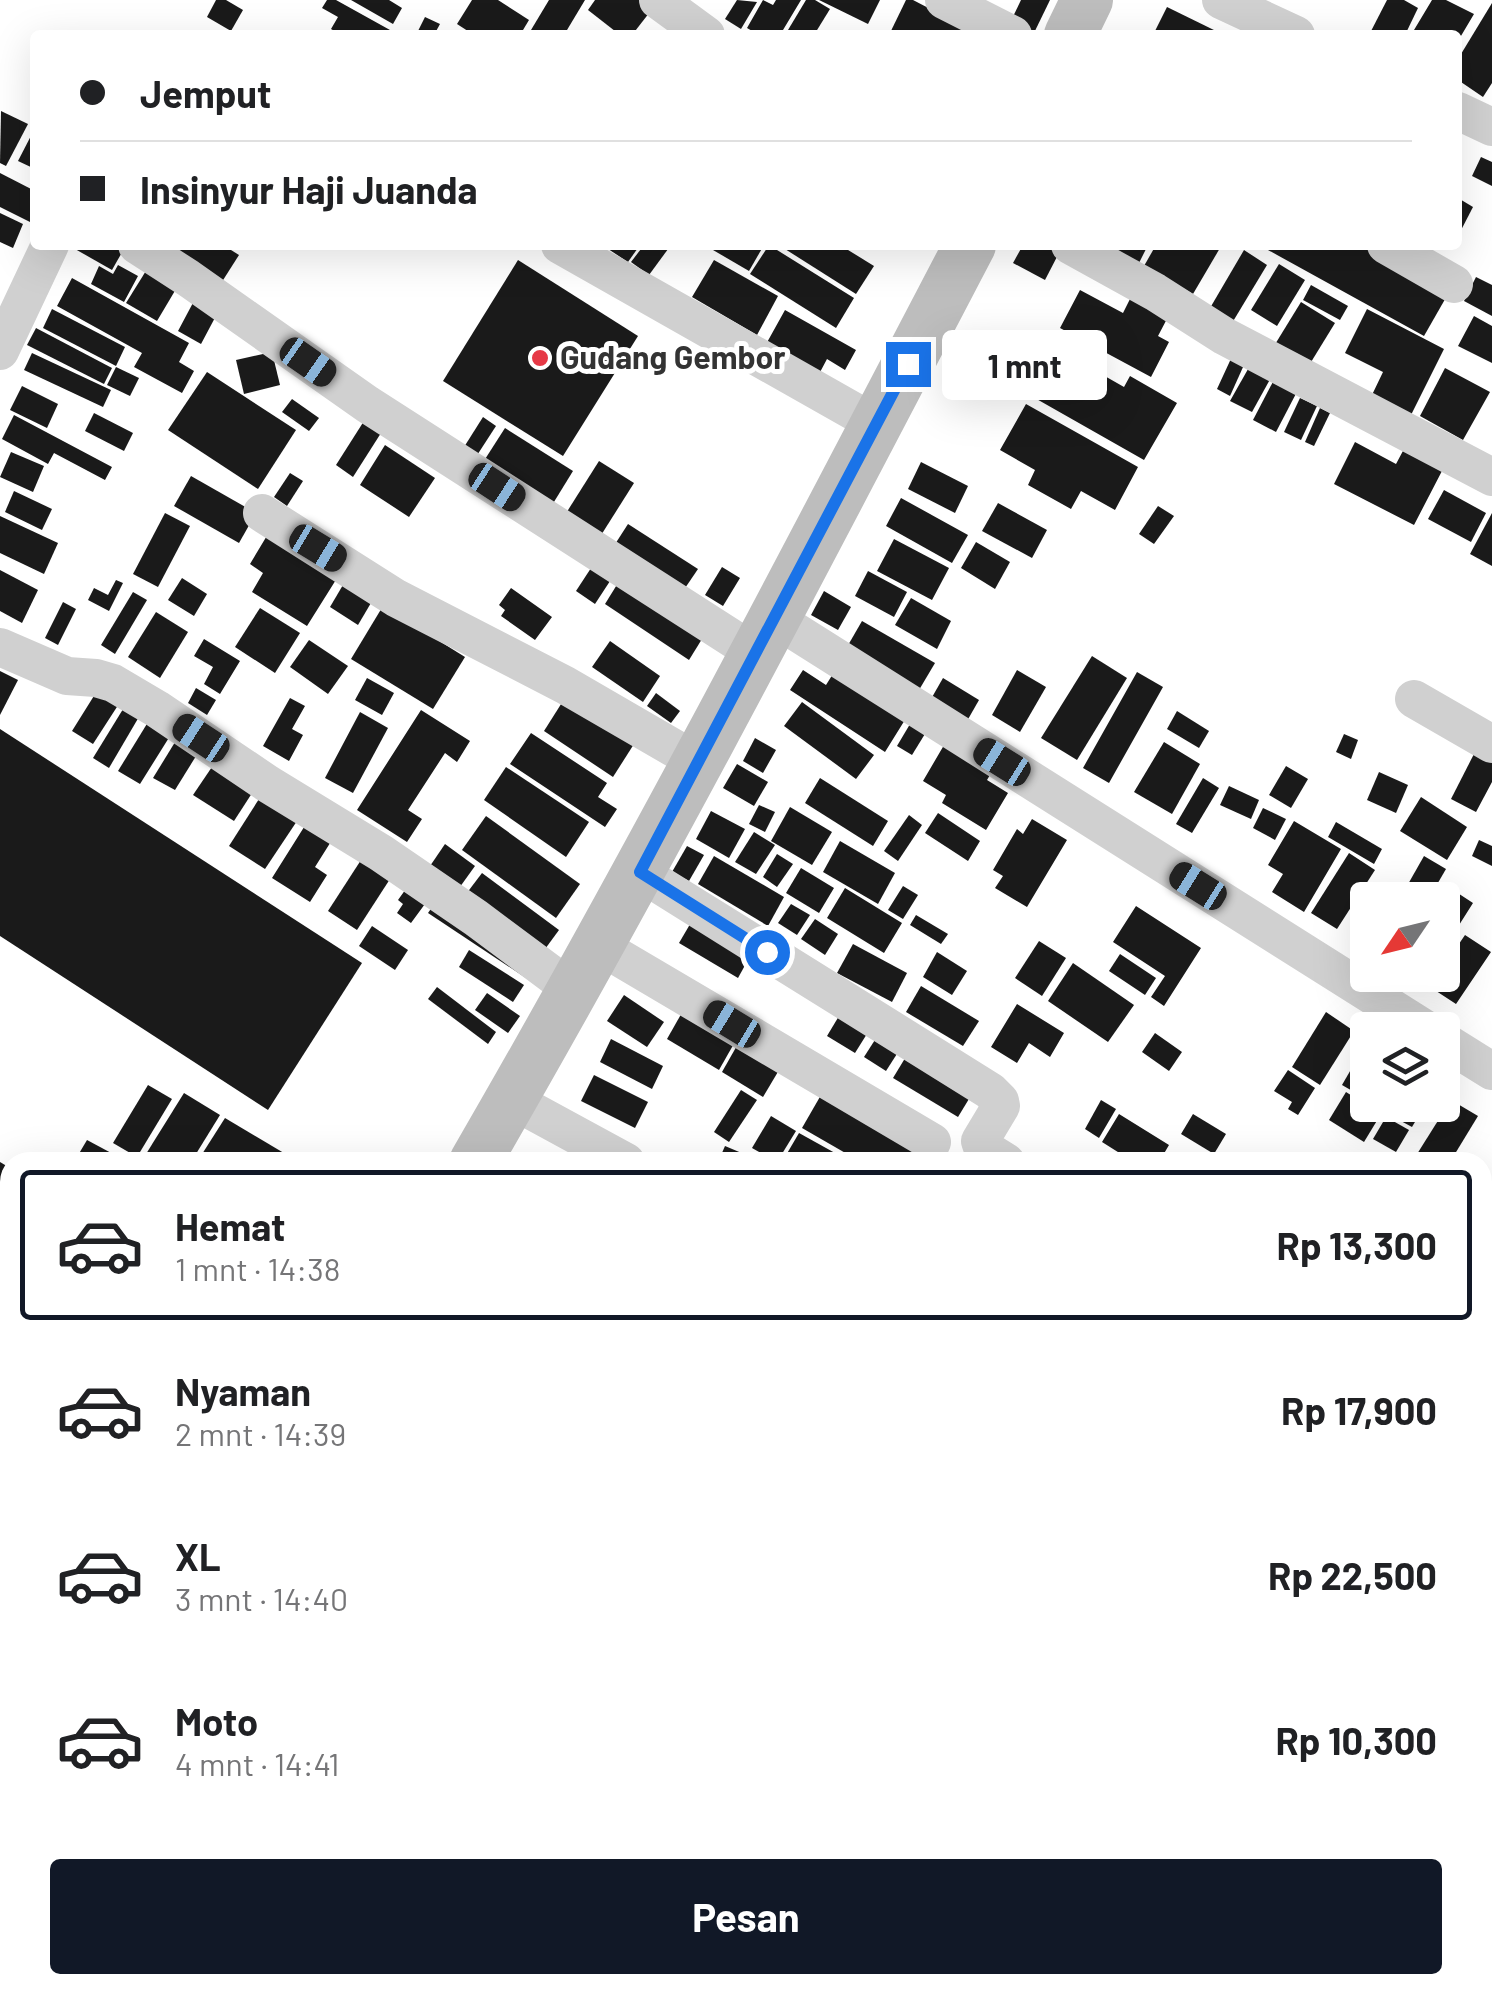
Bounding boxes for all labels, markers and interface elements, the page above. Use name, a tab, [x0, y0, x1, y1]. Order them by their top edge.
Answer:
text: Jemput	[140, 70, 271, 116]
text: Insinyur Haji Juanda	[140, 166, 478, 212]
callout: 1 mnt	[943, 329, 1108, 399]
car	[275, 333, 341, 391]
place label: Gudang Gembor	[560, 337, 786, 375]
route end	[886, 342, 931, 387]
text: 1 mnt	[987, 346, 1062, 384]
marker: Gudang Gembor	[529, 347, 551, 369]
car	[464, 458, 530, 516]
car	[285, 520, 351, 576]
car	[168, 709, 234, 767]
car	[969, 733, 1035, 791]
car	[1165, 857, 1231, 915]
north arrow	[1350, 882, 1460, 992]
map controls	[1350, 882, 1460, 1122]
route start	[745, 930, 790, 975]
car	[699, 996, 765, 1052]
button: layers	[1350, 1012, 1460, 1122]
icon: car	[55, 1200, 145, 1290]
text: Hemat	[175, 1203, 285, 1249]
text: Rp 13,300	[1277, 1222, 1437, 1268]
text: 1 mnt · 14:38	[175, 1249, 340, 1287]
icon: car	[55, 1365, 145, 1455]
text: Nyaman	[175, 1368, 311, 1414]
text: Rp 17,900	[1281, 1387, 1437, 1433]
text: 2 mnt · 14:39	[175, 1414, 346, 1452]
icon: car	[55, 1530, 145, 1620]
text: XL	[175, 1533, 221, 1579]
text: Rp 22,500	[1268, 1552, 1437, 1598]
text: 3 mnt · 14:40	[175, 1579, 348, 1617]
icon: car	[55, 1695, 145, 1785]
text: Moto	[175, 1698, 258, 1744]
text: Rp 10,300	[1275, 1717, 1437, 1763]
text: 4 mnt · 14:41	[175, 1744, 339, 1782]
button: Pesan	[50, 1859, 1442, 1974]

